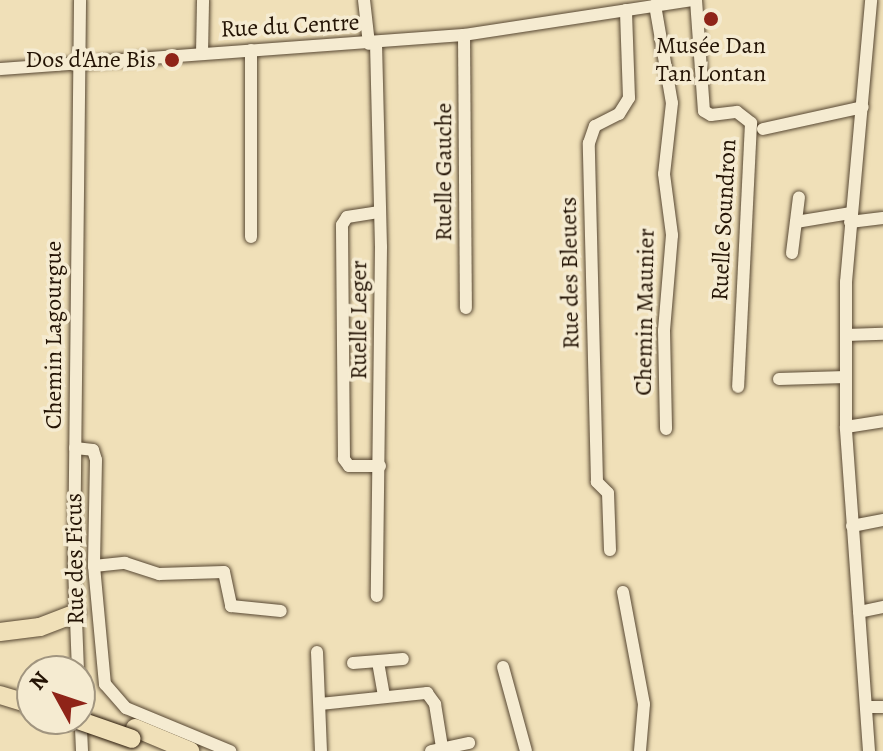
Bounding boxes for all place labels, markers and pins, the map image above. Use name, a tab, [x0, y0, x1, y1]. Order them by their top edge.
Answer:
marker: Musée Dan Tan Lontan	[702, 10, 720, 28]
place label: Musée Dan Tan Lontan	[656, 32, 766, 88]
place label: Dos d'Ane Bis	[25, 46, 156, 74]
marker: Dos d'Ane Bis	[163, 51, 181, 69]

